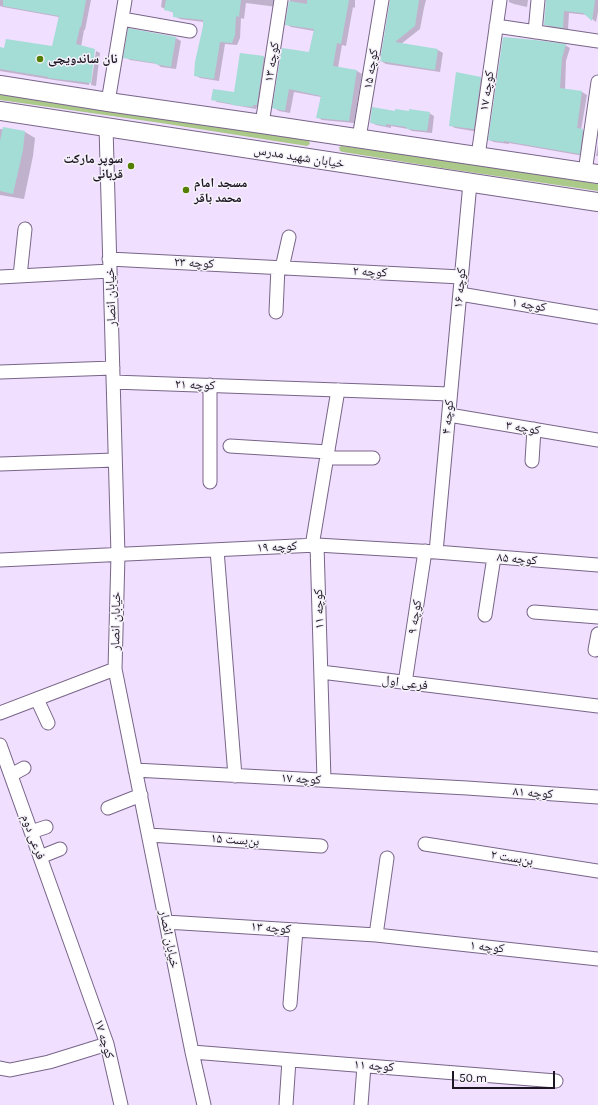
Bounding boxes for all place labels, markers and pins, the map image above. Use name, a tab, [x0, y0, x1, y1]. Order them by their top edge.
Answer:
place label: نان ساندویچی	[48, 51, 118, 67]
marker: نان ساندویچی	[35, 54, 45, 64]
place label: سوپر مارکت قربانی	[63, 151, 123, 182]
marker: سوپر مارکت قربانی	[126, 161, 136, 171]
place label: مسجد امام محمد باقر	[194, 175, 247, 206]
marker: مسجد امام محمد باقر	[181, 185, 191, 195]

